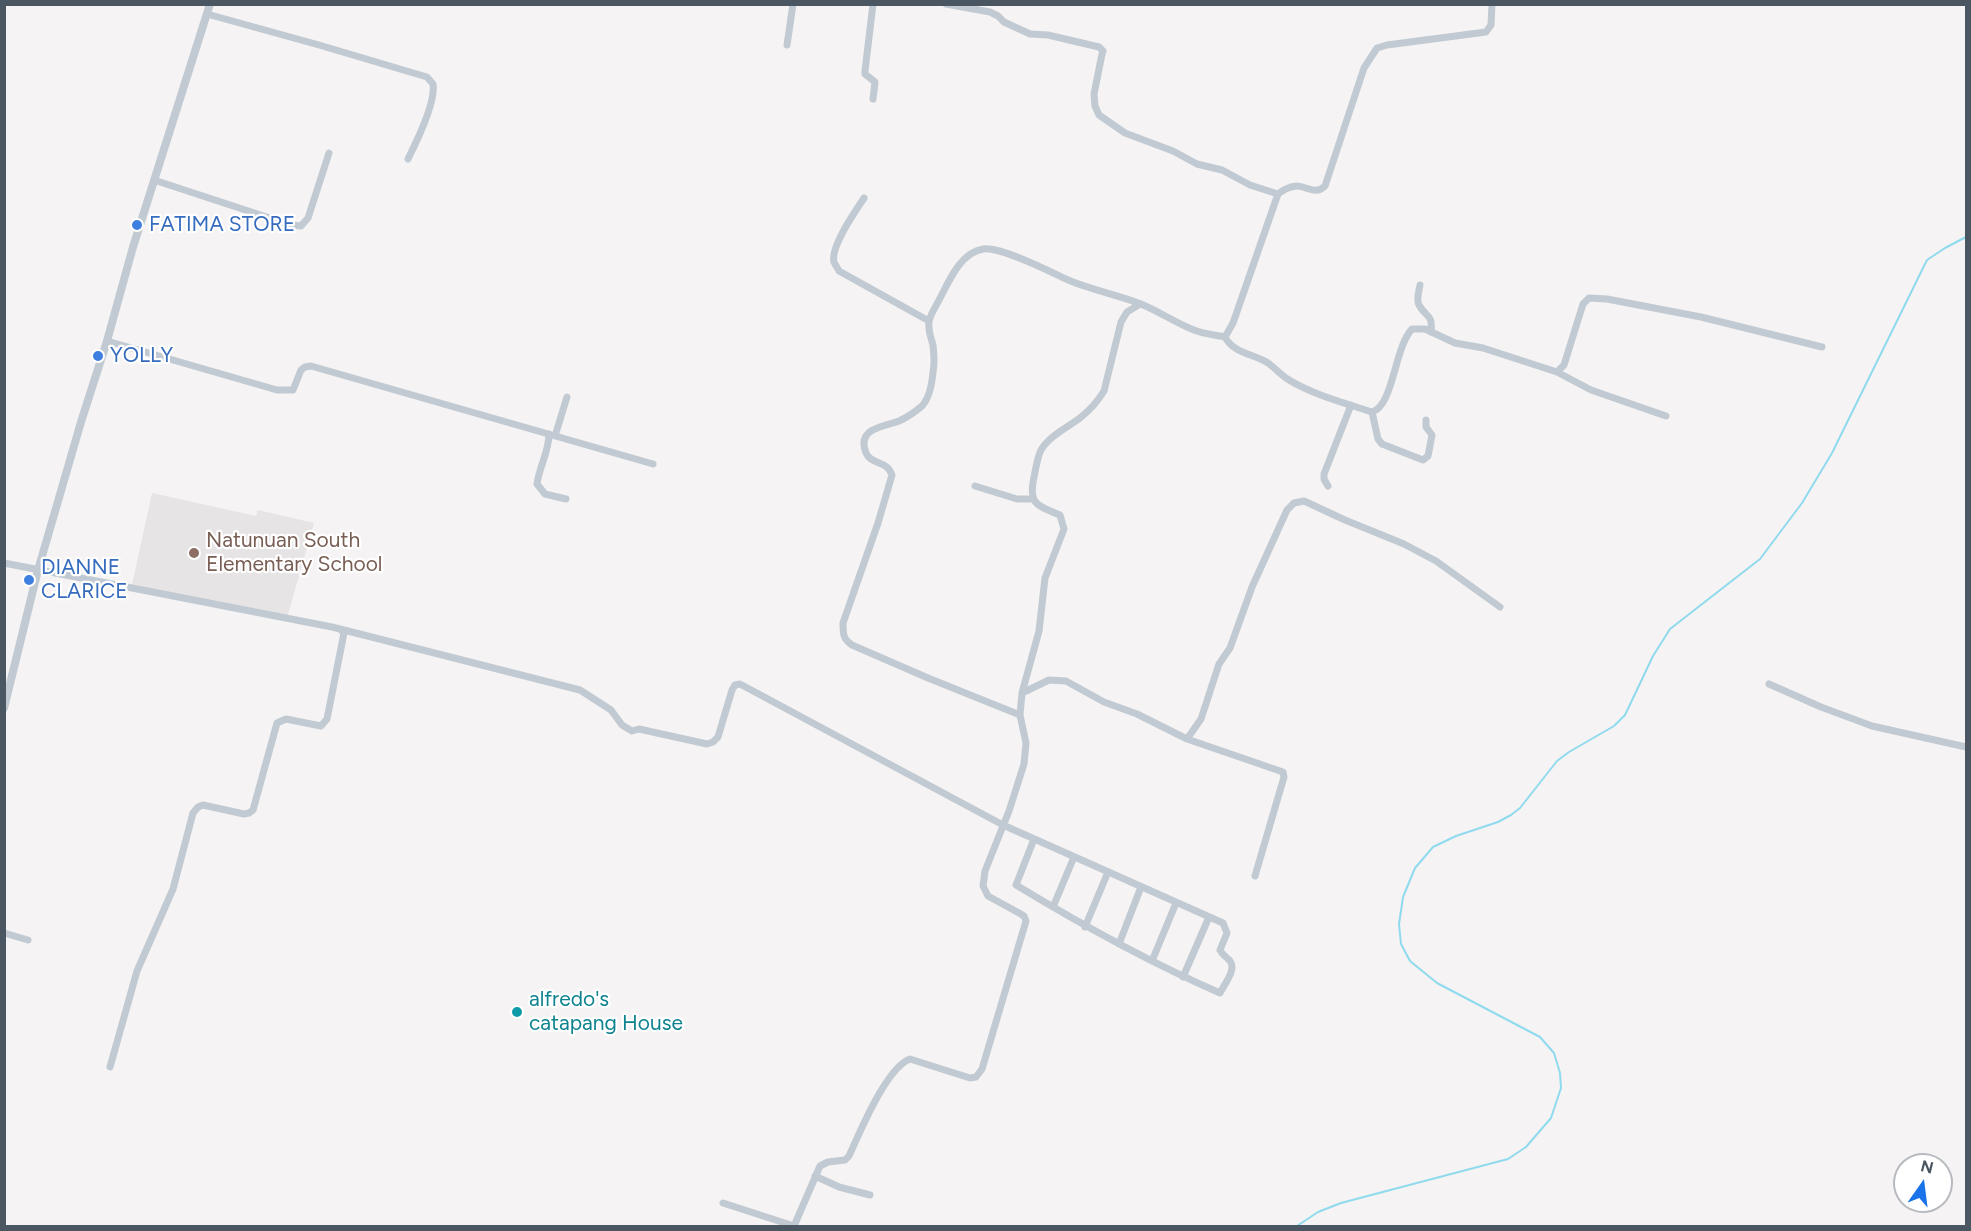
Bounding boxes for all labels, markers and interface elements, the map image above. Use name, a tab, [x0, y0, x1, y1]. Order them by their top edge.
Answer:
place label: FATIMA STORE	[149, 212, 295, 238]
marker: FATIMA STORE	[130, 218, 144, 232]
place label: YOLLY	[110, 343, 173, 369]
marker: YOLLY	[91, 349, 105, 363]
place label: Natunuan South Elementary School	[206, 528, 382, 578]
marker: Natunuan South Elementary School	[187, 546, 201, 560]
place label: DIANNE CLARICE	[41, 555, 128, 605]
marker: DIANNE CLARICE	[22, 573, 36, 587]
place label: alfredo's catapang House	[529, 987, 683, 1037]
marker: alfredo's catapang House	[510, 1005, 524, 1019]
north arrow	[1893, 1153, 1953, 1213]
text: N	[1919, 1156, 1935, 1178]

